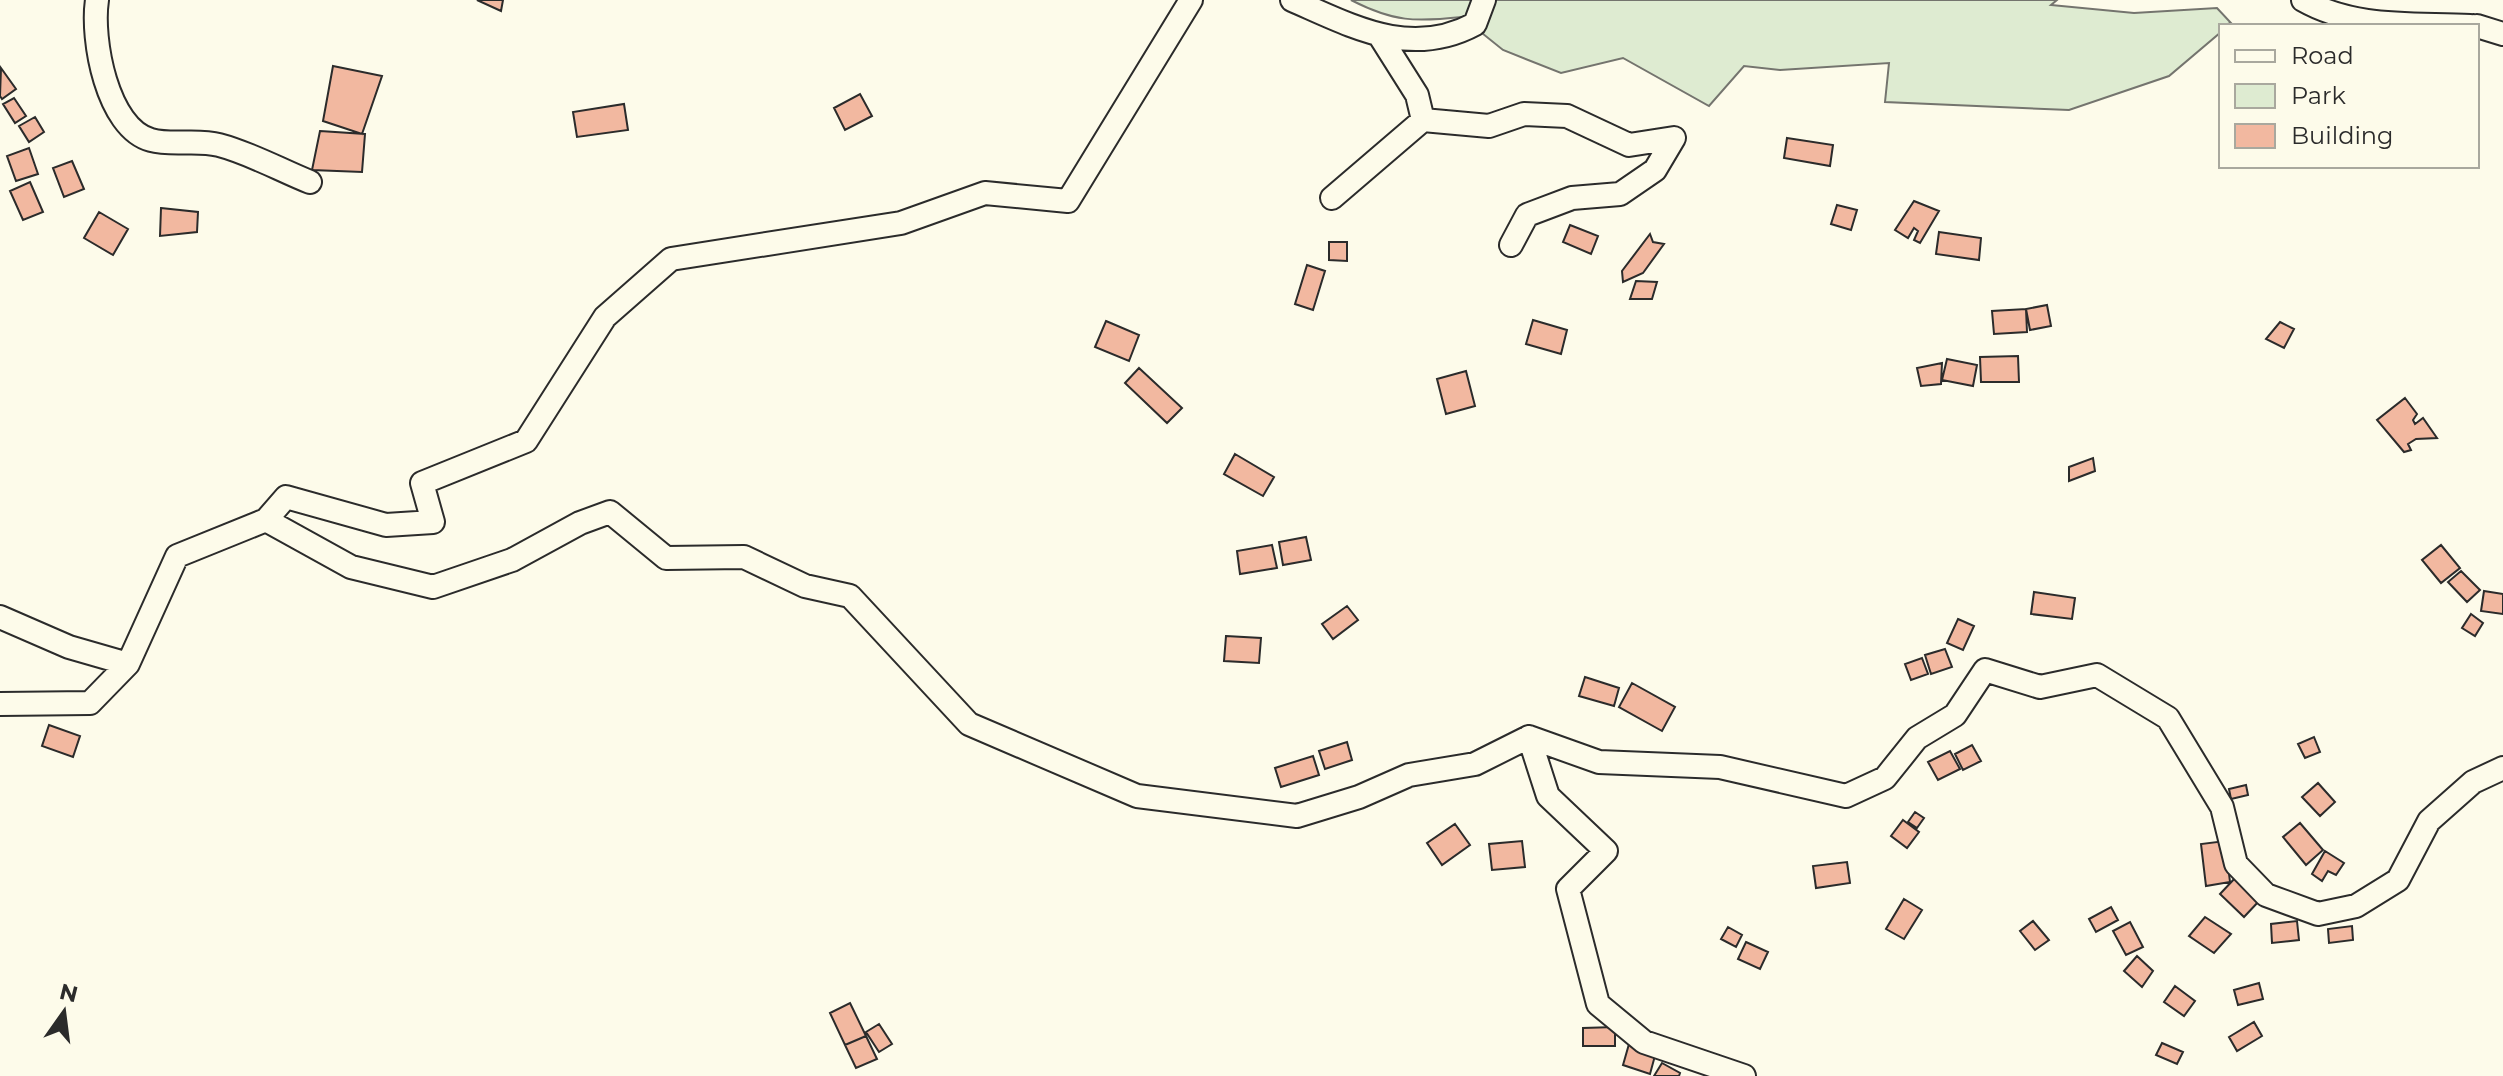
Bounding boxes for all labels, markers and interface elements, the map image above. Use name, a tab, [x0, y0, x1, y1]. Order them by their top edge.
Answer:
legend	[2219, 24, 2479, 168]
text: Road	[2291, 41, 2354, 70]
text: Park	[2291, 81, 2346, 110]
text: Building	[2291, 121, 2394, 150]
north arrow	[24, 972, 104, 1052]
text: N	[57, 978, 81, 1008]

